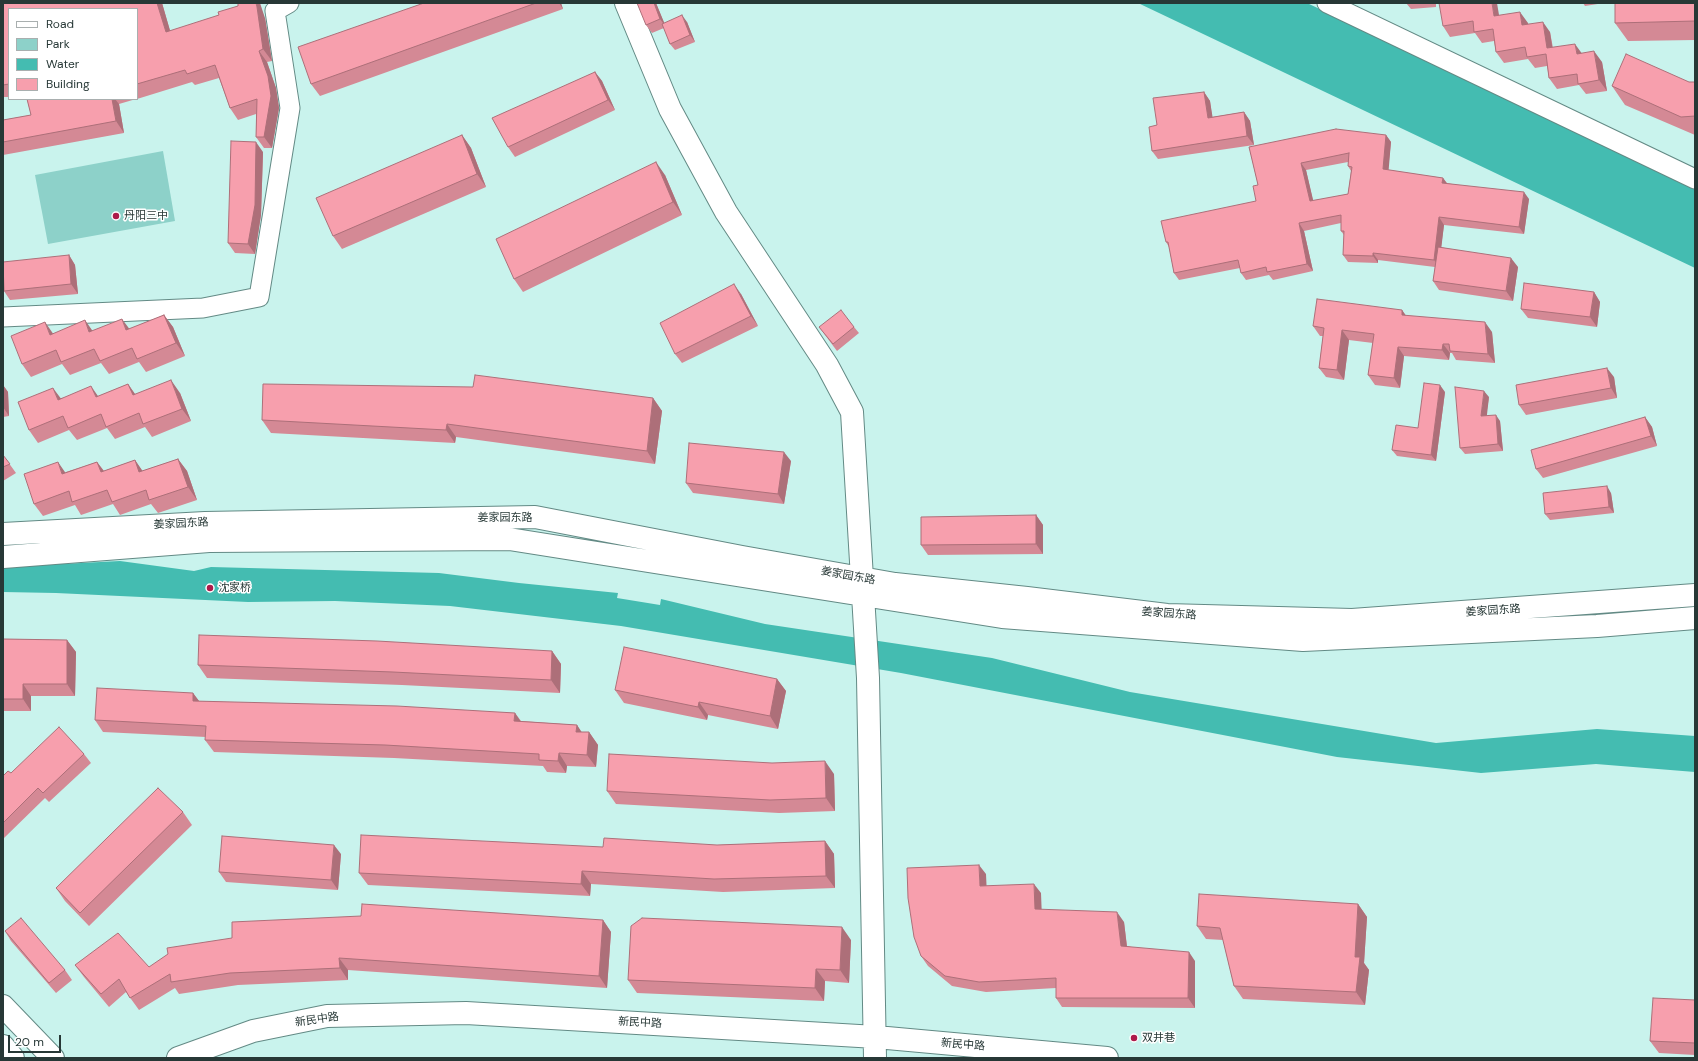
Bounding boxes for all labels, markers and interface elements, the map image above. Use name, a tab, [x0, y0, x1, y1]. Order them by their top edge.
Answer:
legend	[8, 8, 138, 100]
text: Road	[46, 16, 74, 32]
text: Park	[46, 36, 70, 52]
text: Water	[46, 56, 79, 72]
text: Building	[46, 76, 90, 92]
place label: 丹阳三中	[124, 209, 168, 223]
marker: 丹阳三中	[111, 211, 121, 221]
street label: 姜家园东路	[478, 511, 532, 525]
street label: 姜家园东路	[153, 516, 209, 532]
street label: 姜家园东路	[820, 565, 876, 587]
place label: 沈家桥	[218, 581, 251, 595]
marker: 沈家桥	[205, 583, 215, 593]
street label: 姜家园东路	[1465, 602, 1521, 620]
street label: 姜家园东路	[1141, 605, 1197, 623]
street label: 新民中路	[294, 1010, 340, 1030]
street label: 新民中路	[618, 1015, 662, 1031]
scale bar	[10, 1027, 63, 1053]
place label: 双井巷	[1142, 1031, 1175, 1045]
marker: 双井巷	[1129, 1033, 1139, 1043]
text: 20 m	[15, 1034, 44, 1050]
street label: 新民中路	[941, 1037, 985, 1053]

